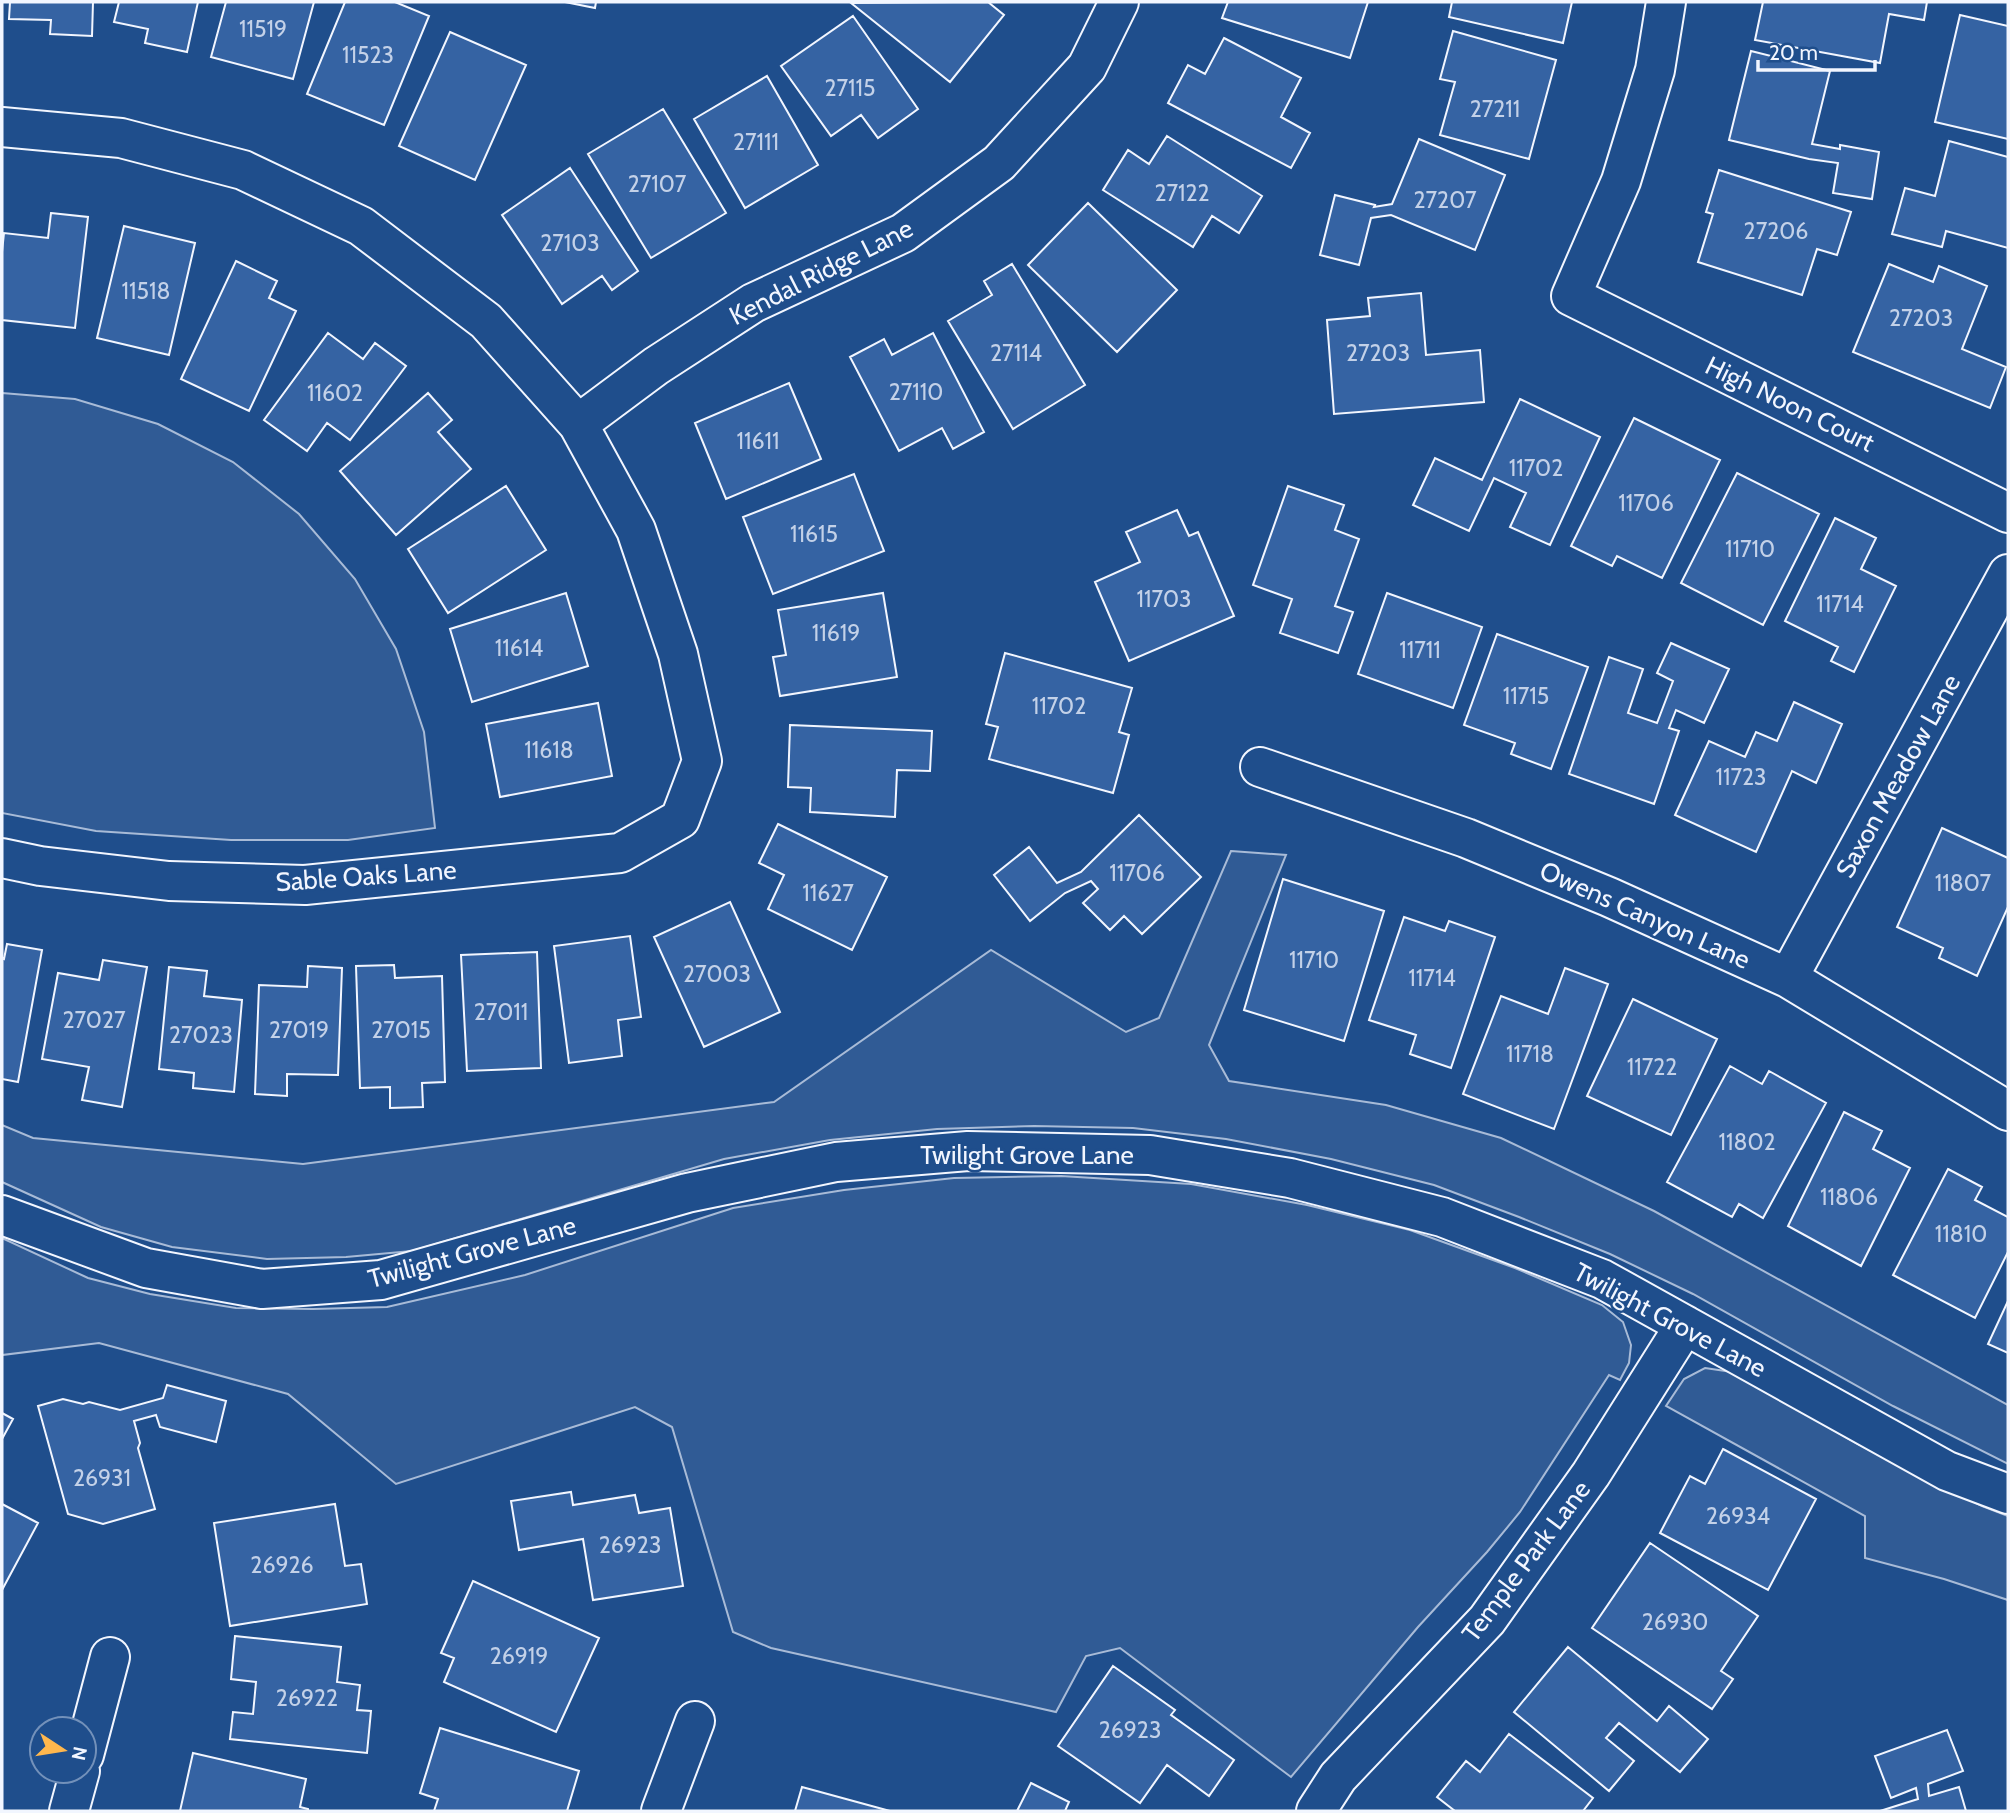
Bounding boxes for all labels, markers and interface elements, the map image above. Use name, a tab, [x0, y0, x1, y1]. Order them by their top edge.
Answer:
house number: 11519	[239, 15, 287, 43]
scale bar	[1758, 28, 1875, 72]
text: 20 m	[1769, 40, 1818, 65]
house number: 11523	[342, 41, 394, 69]
house number: 27115	[824, 74, 876, 102]
house number: 27211	[1470, 95, 1520, 123]
house number: 27111	[733, 128, 779, 156]
house number: 27107	[628, 170, 687, 198]
house number: 27122	[1154, 179, 1210, 207]
house number: 27207	[1413, 186, 1477, 214]
street label: Kendal Ridge Lane	[724, 212, 918, 332]
house number: 27206	[1744, 217, 1808, 245]
house number: 27103	[540, 229, 600, 257]
house number: 11518	[122, 277, 170, 305]
house number: 27203	[1889, 304, 1953, 332]
house number: 27114	[990, 339, 1042, 367]
house number: 27203	[1346, 339, 1410, 367]
street label: High Noon Court	[1700, 349, 1880, 459]
house number: 27110	[889, 378, 943, 406]
house number: 11602	[307, 379, 363, 407]
house number: 11611	[737, 427, 779, 455]
house number: 11702	[1509, 454, 1563, 482]
house number: 11706	[1618, 489, 1674, 517]
house number: 11615	[790, 520, 838, 548]
house number: 11710	[1725, 535, 1775, 563]
house number: 11703	[1137, 585, 1191, 613]
house number: 11714	[1816, 590, 1864, 618]
house number: 11619	[812, 619, 860, 647]
house number: 11614	[495, 634, 543, 662]
house number: 11711	[1399, 636, 1441, 664]
street label: Saxon Meadow Lane	[1829, 669, 1967, 883]
house number: 11715	[1503, 682, 1549, 710]
house number: 11702	[1032, 692, 1086, 720]
house number: 11618	[524, 736, 574, 764]
house number: 11723	[1715, 763, 1767, 791]
street label: Sable Oaks Lane	[275, 854, 457, 898]
street label: Owens Canyon Lane	[1535, 854, 1755, 976]
house number: 11706	[1109, 859, 1165, 887]
house number: 11807	[1935, 869, 1992, 897]
house number: 11627	[802, 879, 854, 907]
house number: 11710	[1289, 946, 1339, 974]
house number: 27003	[683, 960, 751, 988]
house number: 11714	[1408, 964, 1456, 992]
house number: 27011	[474, 998, 528, 1026]
house number: 27027	[62, 1006, 126, 1034]
house number: 27019	[269, 1016, 329, 1044]
house number: 27015	[371, 1016, 431, 1044]
house number: 27023	[169, 1021, 233, 1049]
house number: 11718	[1506, 1040, 1554, 1068]
house number: 11722	[1627, 1053, 1677, 1081]
house number: 11802	[1718, 1128, 1776, 1156]
street label: Twilight Grove Lane	[920, 1139, 1134, 1171]
house number: 11806	[1820, 1183, 1878, 1211]
street label: Twilight Grove Lane	[365, 1209, 579, 1295]
house number: 11810	[1935, 1220, 1987, 1248]
street label: Twilight Grove Lane	[1568, 1256, 1772, 1384]
house number: 26931	[73, 1464, 131, 1492]
street label: Temple Park Lane	[1455, 1474, 1597, 1648]
house number: 26934	[1706, 1502, 1770, 1530]
house number: 26923	[599, 1531, 661, 1559]
house number: 26926	[250, 1551, 314, 1579]
house number: 26930	[1642, 1608, 1708, 1636]
house number: 26919	[490, 1642, 548, 1670]
house number: 26922	[276, 1684, 338, 1712]
north arrow	[28, 1715, 98, 1785]
house number: 26923	[1099, 1716, 1161, 1744]
text: N	[66, 1744, 92, 1762]

